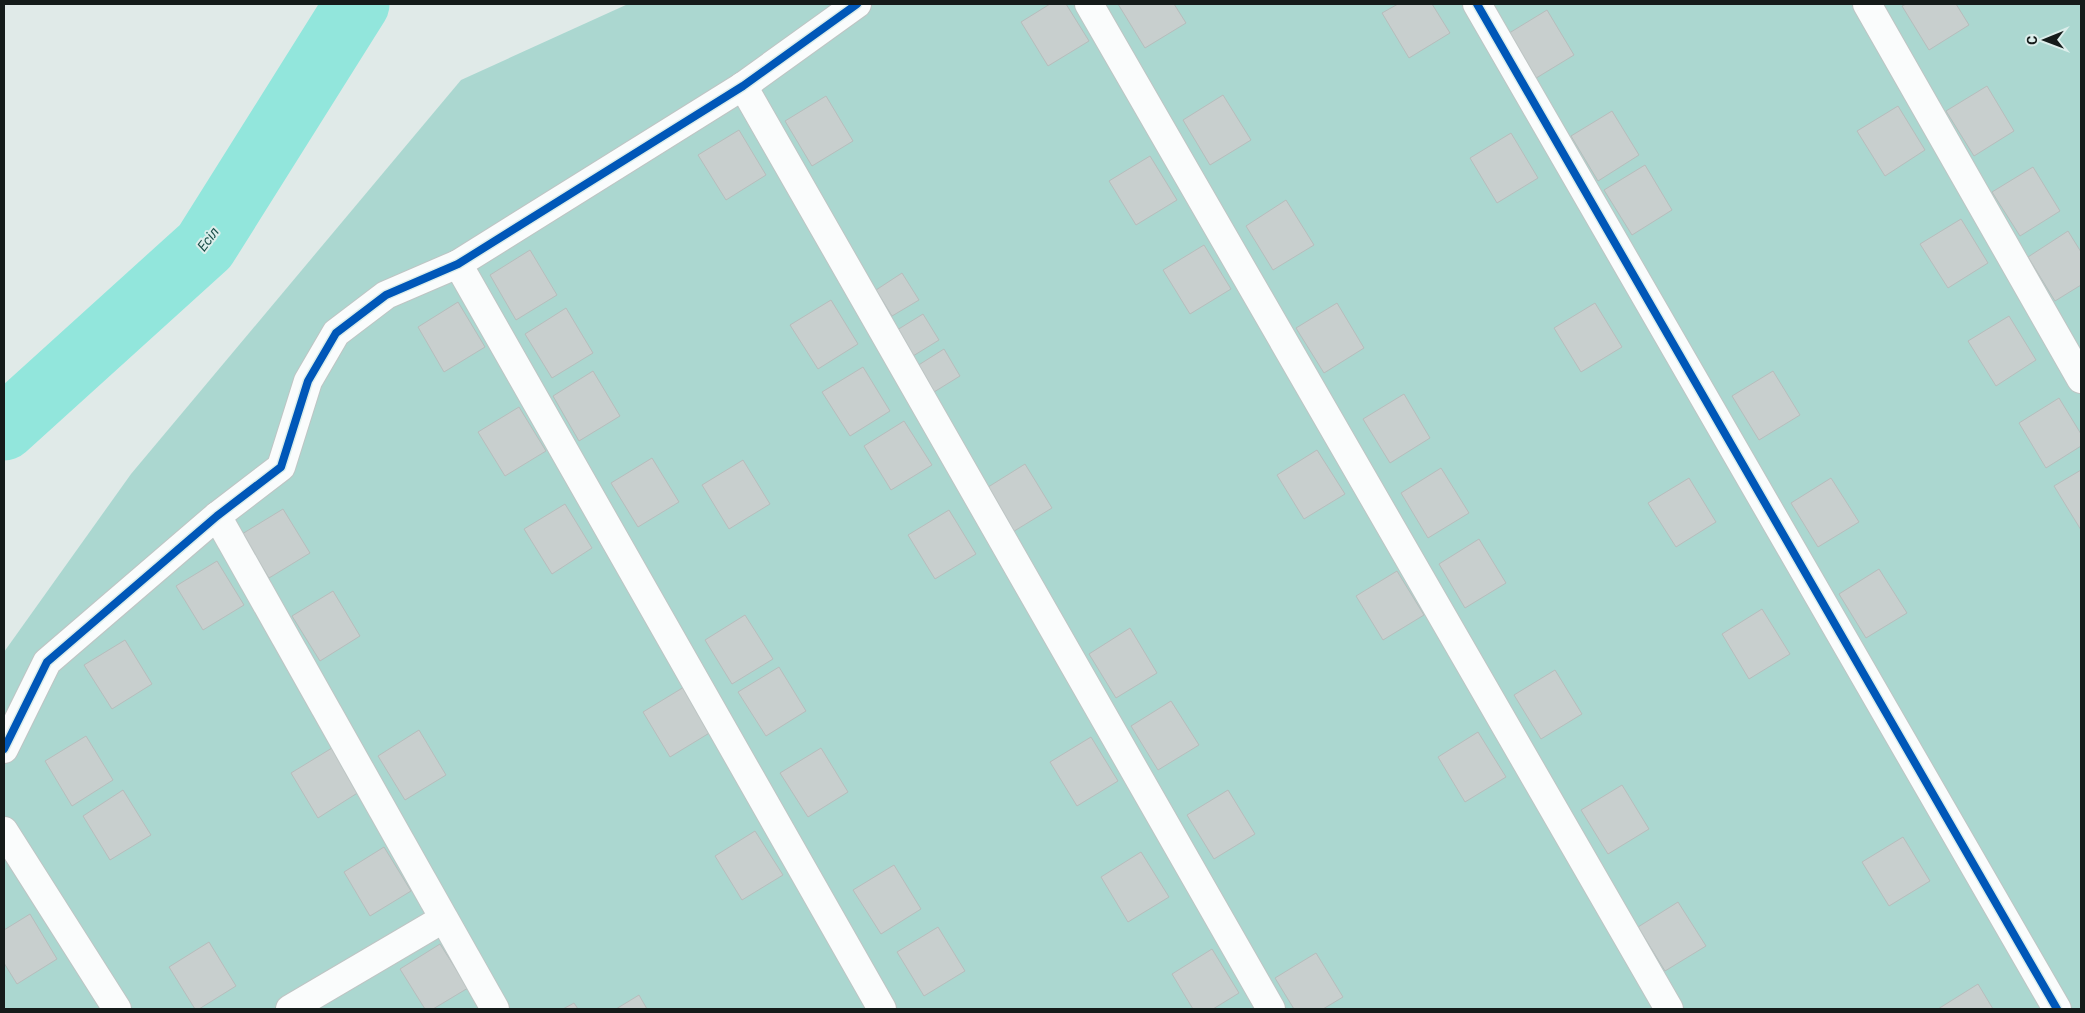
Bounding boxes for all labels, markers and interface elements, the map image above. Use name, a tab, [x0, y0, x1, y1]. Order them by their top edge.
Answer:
north arrow	[2020, 15, 2070, 65]
text: С	[2024, 36, 2040, 45]
water label: Есіл	[194, 224, 222, 254]

